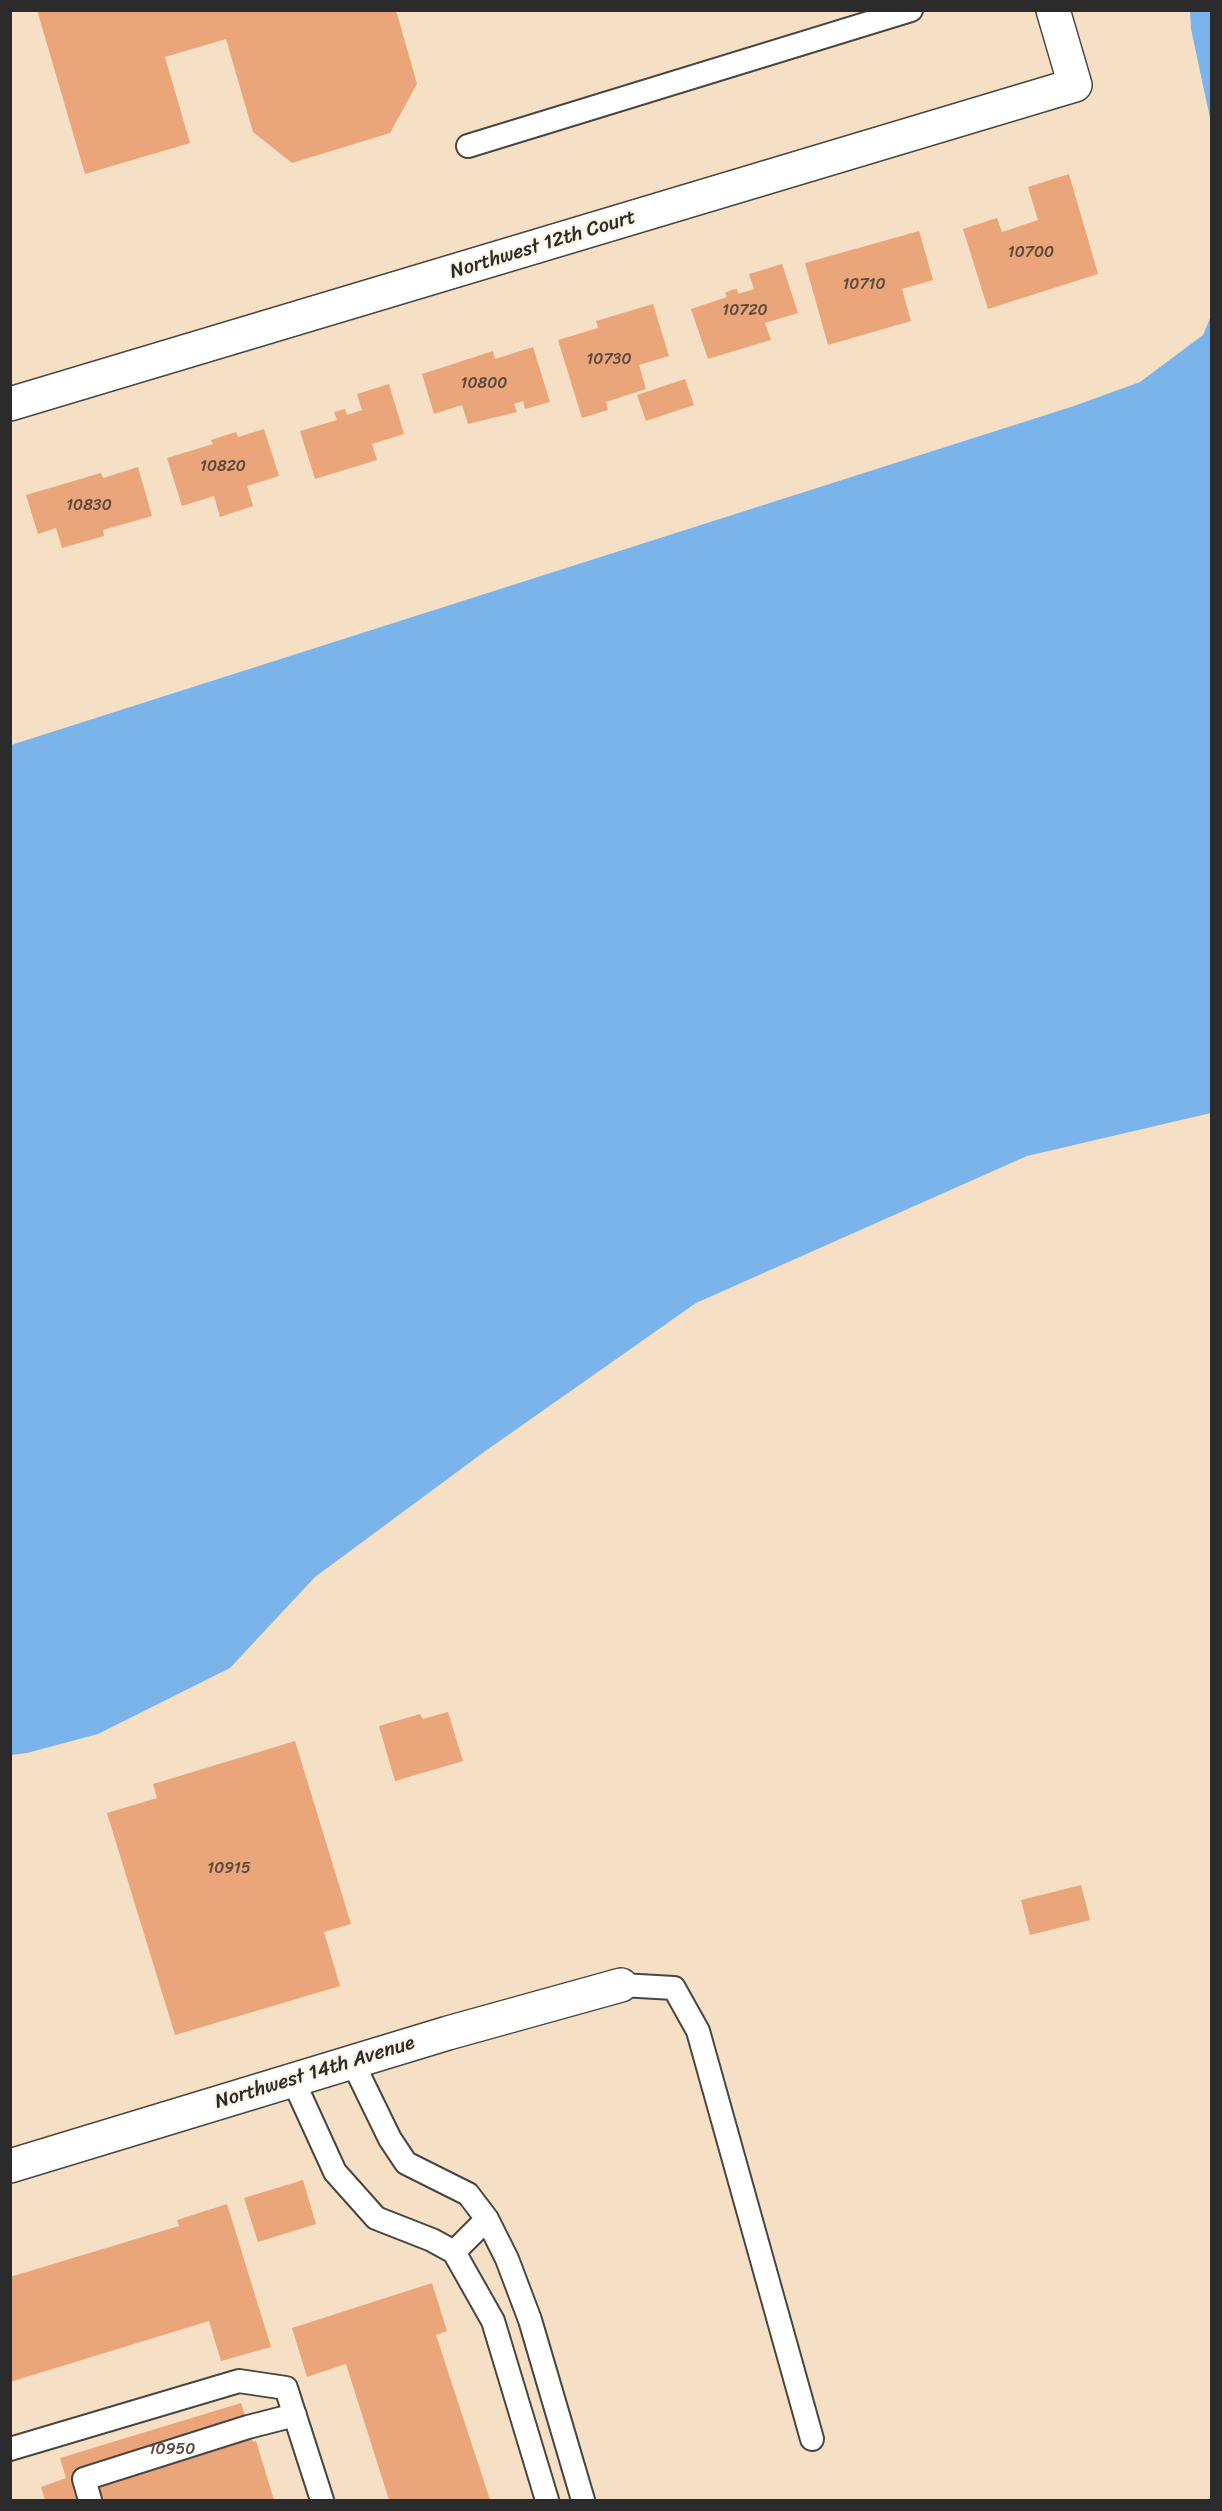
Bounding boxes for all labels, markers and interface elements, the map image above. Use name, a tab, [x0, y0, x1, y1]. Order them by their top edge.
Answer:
street label: Northwest 12th Court	[447, 205, 639, 285]
house number: 10700	[1008, 243, 1054, 263]
house number: 10710	[842, 275, 886, 295]
house number: 10720	[722, 301, 768, 321]
house number: 10730	[586, 350, 632, 370]
house number: 10800	[461, 374, 507, 394]
house number: 10820	[200, 457, 246, 477]
house number: 10830	[66, 496, 112, 516]
house number: 10915	[207, 1859, 251, 1879]
street label: Northwest 14th Avenue	[212, 2031, 418, 2115]
house number: 10950	[149, 2440, 195, 2460]

